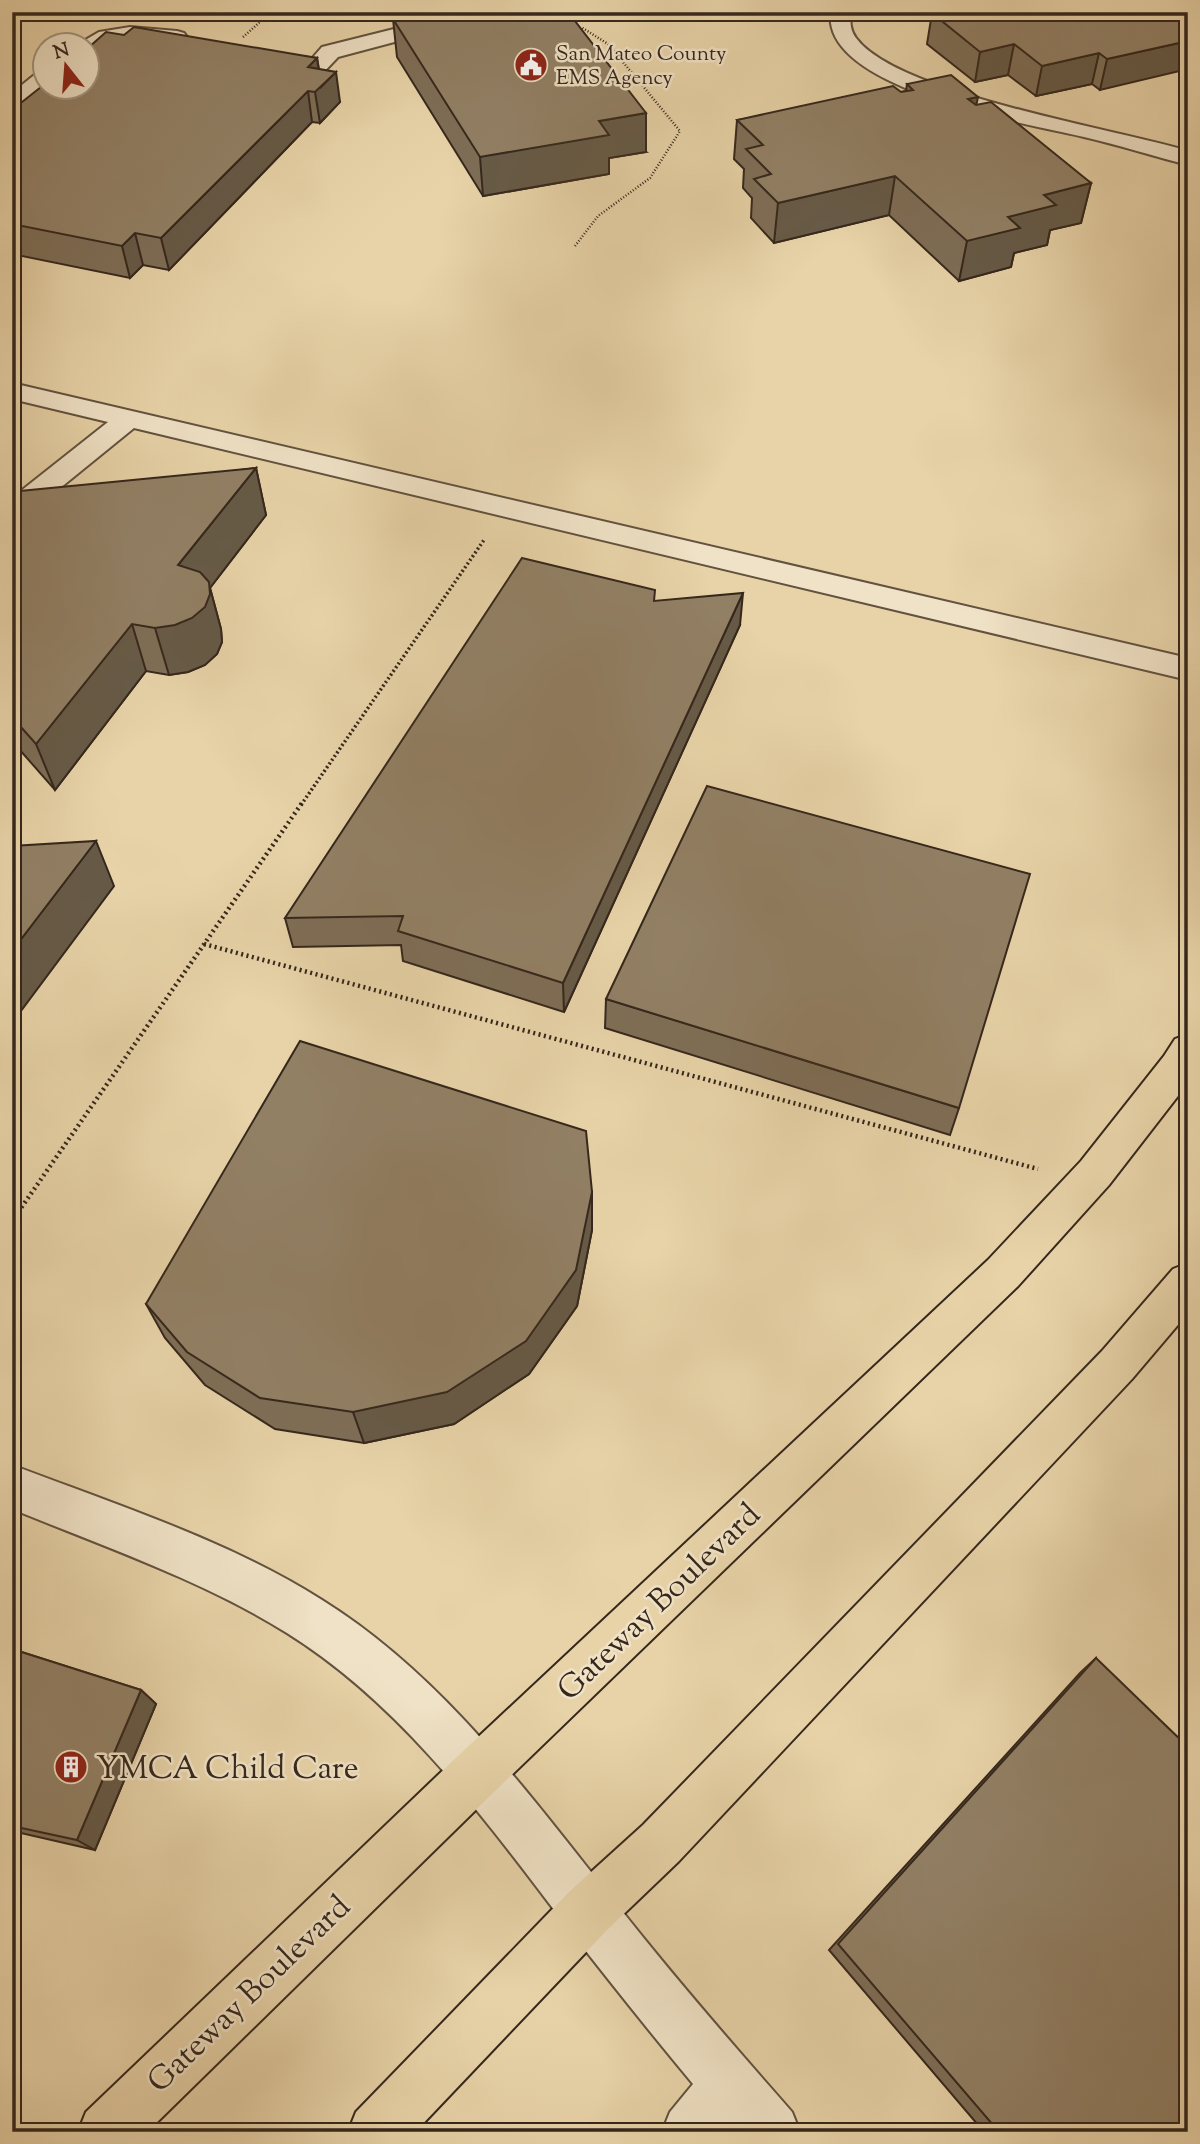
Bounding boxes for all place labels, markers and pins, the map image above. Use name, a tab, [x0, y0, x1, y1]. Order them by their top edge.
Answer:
place label: San Mateo County EMS Agency	[556, 40, 727, 94]
public building icon: San Mateo County EMS Agency	[512, 46, 550, 84]
place label: YMCA Child Care	[96, 1747, 359, 1793]
building icon: YMCA Child Care	[52, 1748, 90, 1786]

